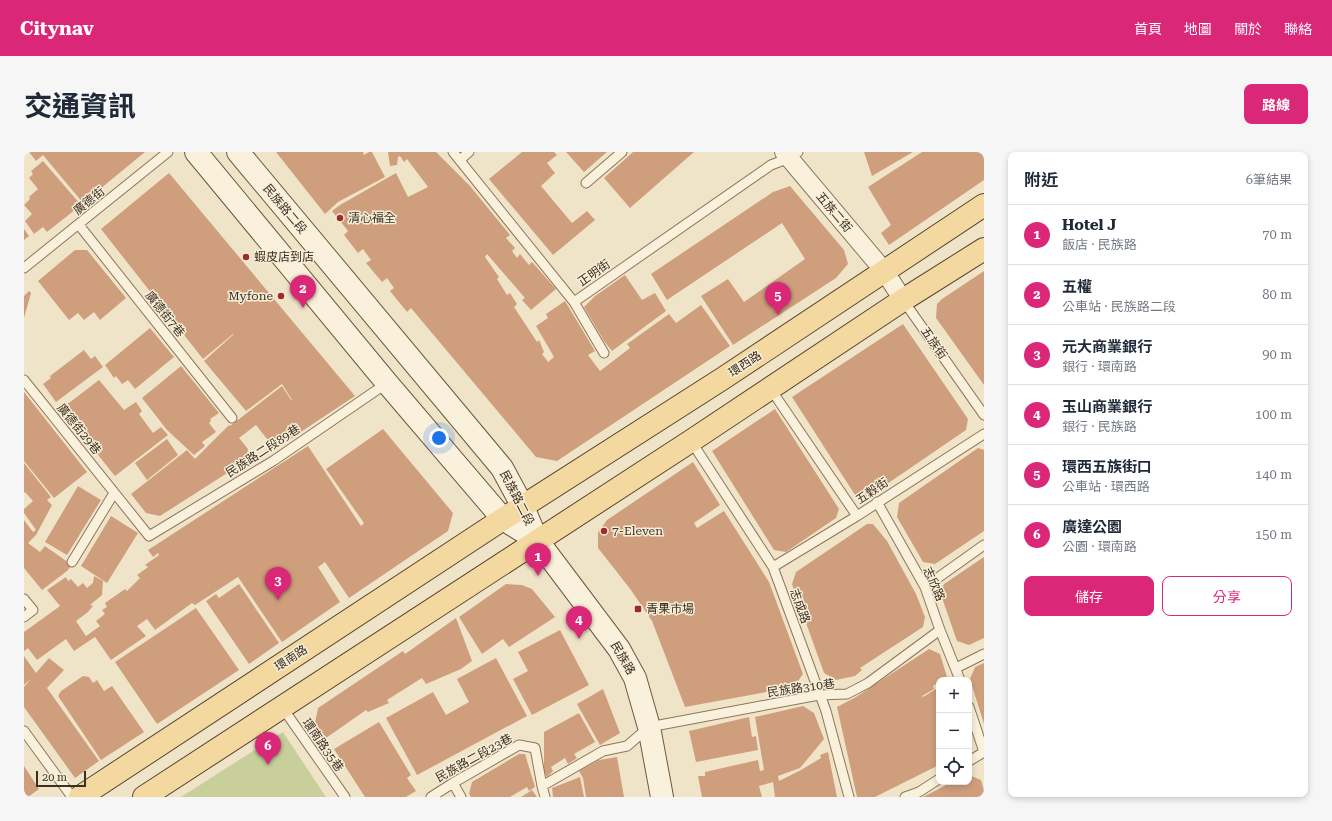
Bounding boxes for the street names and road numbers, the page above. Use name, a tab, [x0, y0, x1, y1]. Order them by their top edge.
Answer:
street label: 民族路二段	[260, 182, 310, 236]
street label: 廣德街	[71, 184, 107, 218]
street label: 五族二街	[813, 189, 855, 235]
street label: 正明街	[575, 257, 613, 289]
street label: 廣德街7巷	[142, 288, 188, 340]
street label: 五族街	[918, 324, 950, 362]
street label: 環西路	[726, 348, 764, 380]
street label: 廣德街29巷	[54, 401, 104, 457]
street label: 民族路二段89巷	[223, 422, 303, 480]
street label: 民族路二段	[497, 468, 537, 528]
street label: 五穀街	[853, 475, 891, 507]
street label: 志欣路	[920, 565, 948, 603]
street label: 志成路	[787, 587, 813, 625]
street label: 民族路	[608, 639, 638, 677]
street label: 環南路	[272, 642, 310, 674]
street label: 民族路310巷	[766, 676, 836, 700]
street label: 環南路35巷	[300, 716, 346, 774]
street label: 民族路二段23巷	[433, 731, 515, 785]

